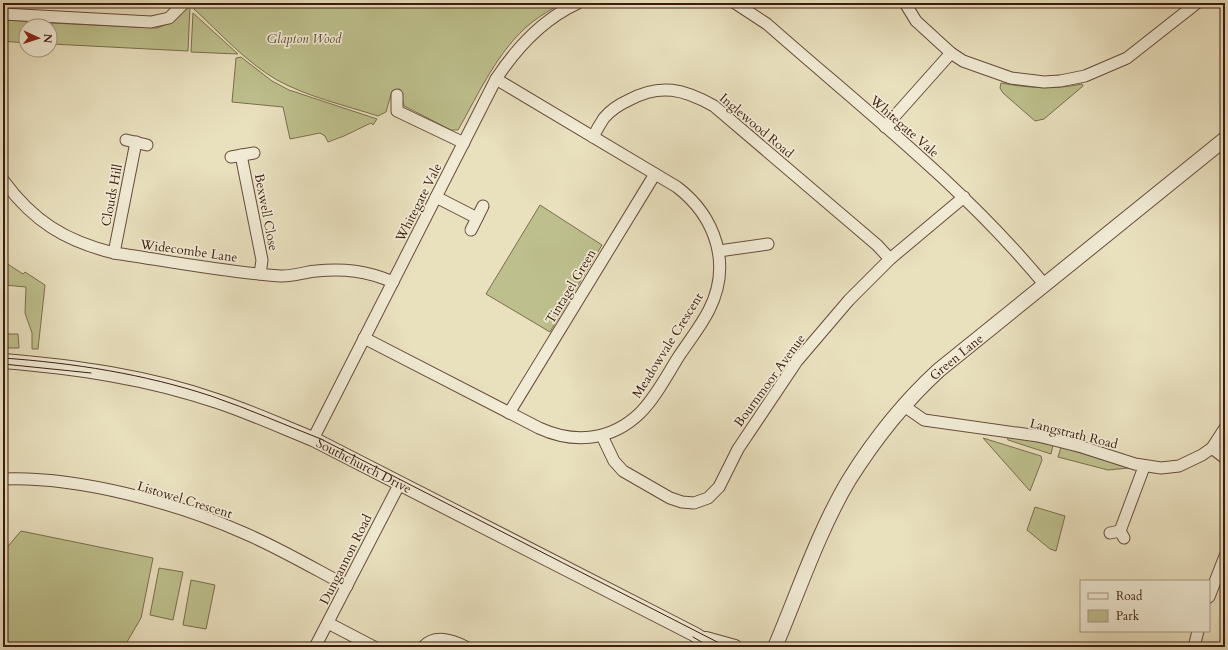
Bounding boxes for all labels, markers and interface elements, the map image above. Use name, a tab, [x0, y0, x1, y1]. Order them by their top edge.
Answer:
north arrow	[18, 18, 58, 58]
park label: Glapton Wood	[267, 30, 342, 48]
text: N	[40, 33, 55, 44]
street label: Inglewood Road	[715, 89, 797, 162]
street label: Whitegate Vale	[865, 91, 943, 162]
street label: Whitegate Vale	[391, 160, 446, 246]
street label: Clouds Hill	[97, 162, 127, 228]
street label: Bexwell Close	[250, 172, 282, 252]
street label: Widecombe Lane	[138, 235, 239, 267]
street label: Tintagel Green	[541, 245, 601, 327]
street label: Meadowvale Crescent	[628, 289, 708, 402]
street label: Green Lane	[926, 330, 987, 385]
street label: Bournmoor Avenue	[730, 331, 810, 431]
street label: Langstrath Road	[1028, 414, 1120, 454]
street label: Southchurch Drive	[313, 434, 415, 498]
street label: Listowel Crescent	[135, 477, 234, 523]
street label: Dungannon Road	[315, 511, 376, 608]
legend	[1080, 580, 1210, 632]
text: Road	[1116, 588, 1143, 604]
text: Park	[1116, 608, 1140, 624]

